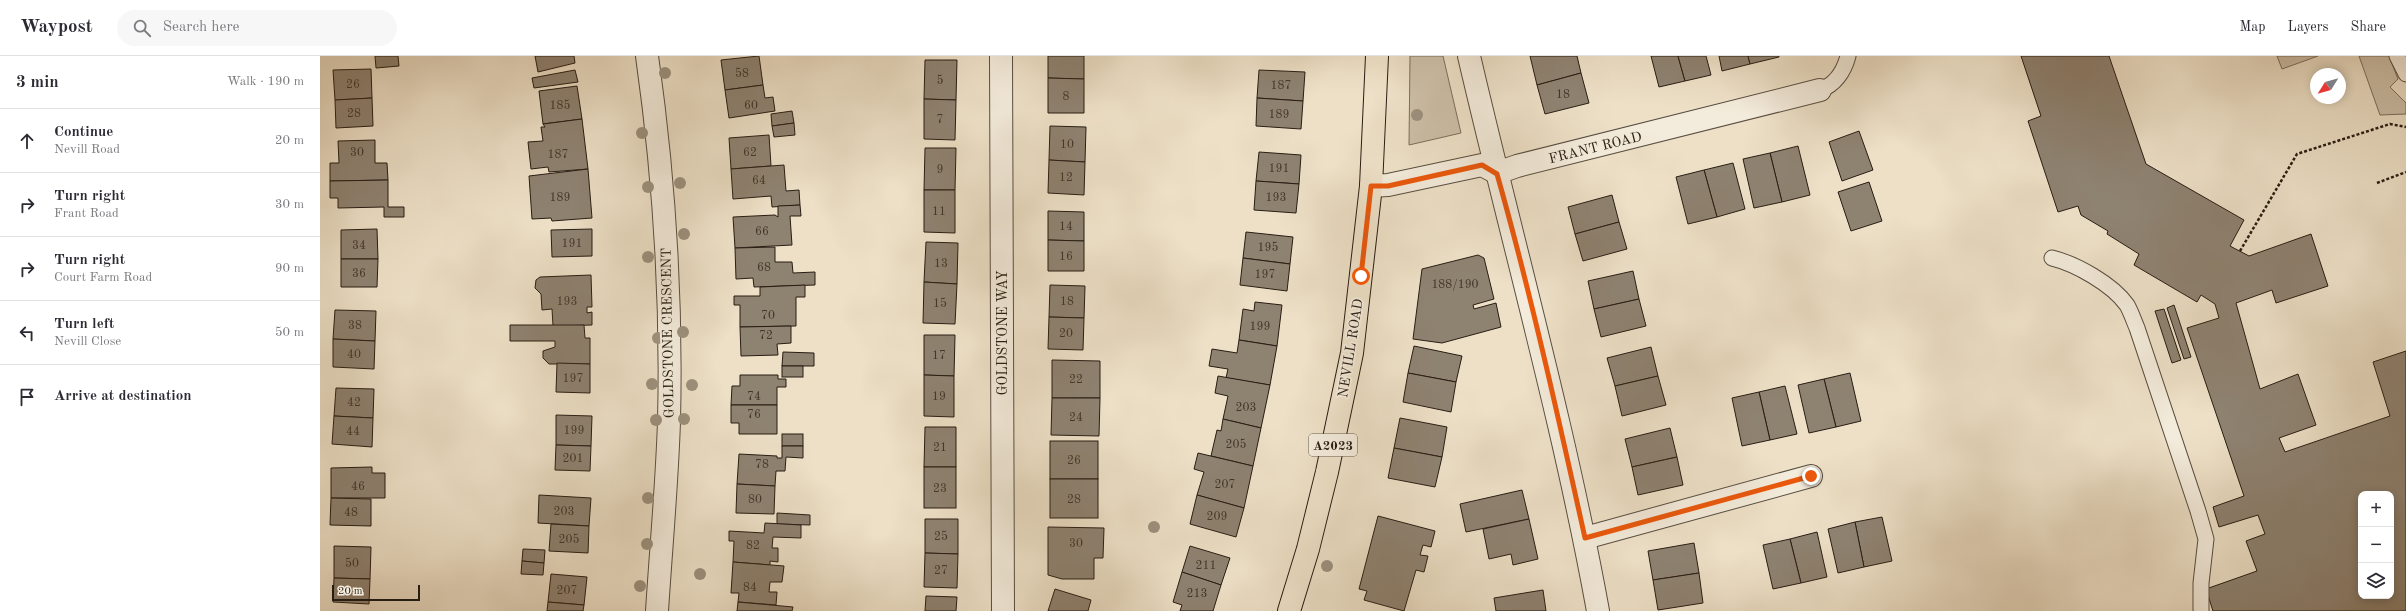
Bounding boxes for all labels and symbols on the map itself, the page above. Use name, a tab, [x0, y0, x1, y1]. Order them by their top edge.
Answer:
house number: 58	[735, 67, 749, 80]
north arrow	[2310, 68, 2346, 104]
house number: 5	[937, 74, 944, 87]
house number: 26	[346, 79, 360, 91]
house number: 187	[1271, 80, 1291, 92]
house number: 18	[1556, 89, 1570, 101]
house number: 8	[1063, 91, 1070, 103]
house number: 185	[550, 99, 570, 112]
house number: 60	[744, 100, 758, 112]
house number: 28	[347, 108, 361, 120]
house number: 189	[1269, 109, 1289, 121]
house number: 7	[937, 114, 943, 126]
street label: FRANT ROAD	[1547, 130, 1643, 166]
house number: 10	[1060, 139, 1074, 151]
house number: 30	[350, 147, 364, 159]
house number: 62	[743, 147, 757, 159]
house number: 187	[548, 149, 568, 161]
house number: 191	[1269, 163, 1289, 175]
house number: 9	[937, 164, 943, 176]
house number: 12	[1059, 172, 1073, 184]
house number: 64	[752, 175, 766, 187]
house number: 189	[550, 192, 570, 204]
house number: 193	[1266, 192, 1286, 204]
house number: 11	[932, 206, 946, 218]
house number: 14	[1059, 221, 1073, 233]
house number: 66	[755, 226, 769, 238]
house number: 191	[562, 238, 582, 250]
house number: 34	[352, 240, 366, 252]
house number: 195	[1258, 241, 1278, 254]
street label: GOLDSTONE CRESCENT	[660, 248, 676, 418]
house number: 16	[1059, 251, 1073, 263]
house number: 13	[934, 258, 948, 270]
house number: 68	[757, 262, 771, 274]
route start	[1352, 267, 1370, 285]
house number: 36	[352, 268, 366, 280]
house number: 197	[1255, 269, 1275, 281]
street label: GOLDSTONE WAY	[996, 270, 1010, 396]
house number: 188/190	[1431, 279, 1479, 291]
house number: 193	[557, 296, 577, 308]
house number: 18	[1060, 296, 1074, 308]
house number: 15	[933, 297, 947, 310]
street label: NEVILL ROAD	[1336, 298, 1366, 399]
house number: 70	[761, 310, 775, 322]
house number: 38	[348, 320, 362, 332]
house number: 199	[1250, 321, 1270, 333]
house number: 20	[1059, 328, 1073, 340]
house number: 72	[759, 330, 773, 342]
house number: 40	[347, 349, 361, 361]
house number: 17	[932, 350, 946, 362]
house number: 197	[563, 373, 583, 385]
house number: 22	[1069, 374, 1083, 386]
house number: 74	[747, 391, 761, 403]
house number: 19	[932, 391, 946, 403]
house number: 42	[347, 397, 361, 409]
house number: 203	[1236, 402, 1256, 414]
house number: 76	[747, 409, 761, 421]
house number: 24	[1069, 412, 1083, 424]
house number: 199	[564, 425, 584, 437]
house number: 44	[346, 426, 360, 438]
road number: A2023	[1309, 434, 1357, 456]
house number: 205	[1226, 438, 1246, 451]
house number: 21	[933, 442, 947, 454]
house number: 201	[563, 453, 583, 465]
house number: 26	[1067, 455, 1081, 467]
house number: 78	[755, 459, 769, 471]
route end	[1802, 467, 1820, 485]
house number: 207	[1215, 479, 1235, 491]
house number: 46	[351, 481, 365, 493]
house number: 23	[933, 483, 947, 495]
house number: 80	[748, 494, 762, 506]
house number: 28	[1067, 494, 1081, 506]
house number: 203	[554, 506, 574, 518]
house number: 48	[344, 507, 358, 519]
house number: 209	[1207, 511, 1227, 523]
house number: 25	[934, 530, 948, 543]
house number: 205	[559, 533, 579, 546]
house number: 30	[1069, 538, 1083, 550]
house number: 82	[746, 540, 760, 552]
house number: 50	[345, 557, 359, 570]
house number: 211	[1196, 560, 1216, 572]
house number: 27	[934, 565, 948, 577]
house number: 84	[743, 582, 757, 594]
scale bar	[332, 583, 420, 602]
house number: 207	[557, 585, 577, 597]
house number: 213	[1187, 588, 1207, 600]

